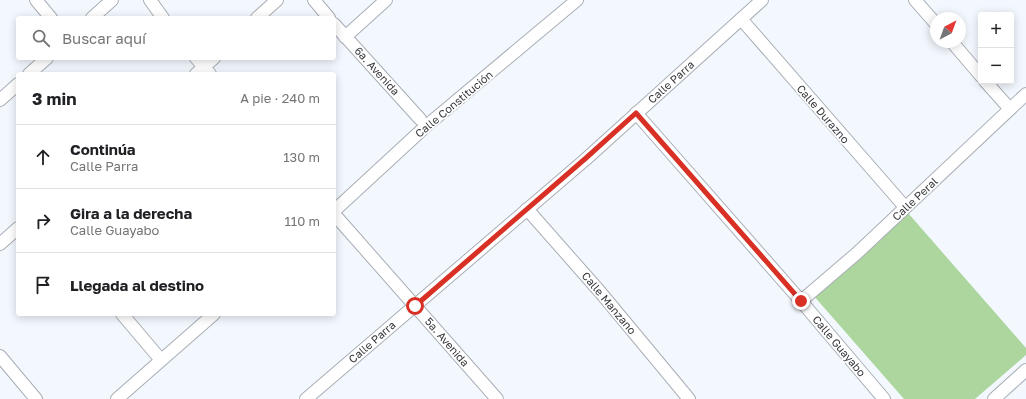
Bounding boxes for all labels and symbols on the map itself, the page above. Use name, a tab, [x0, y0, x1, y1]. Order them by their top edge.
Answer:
north arrow	[930, 12, 966, 48]
street label: 6a. Avenida	[352, 44, 402, 98]
street label: Calle Parra	[645, 57, 696, 106]
street label: Calle Constitución	[412, 67, 495, 140]
street label: Calle Durazno	[794, 82, 853, 146]
street label: Calle Peral	[889, 174, 940, 223]
street label: Calle Manzano	[580, 269, 639, 337]
route end	[792, 292, 810, 310]
route start	[406, 297, 424, 315]
street label: Calle Guayabo	[810, 313, 869, 379]
street label: 5a. Avenida	[423, 315, 472, 369]
street label: Calle Parra	[346, 318, 398, 365]

